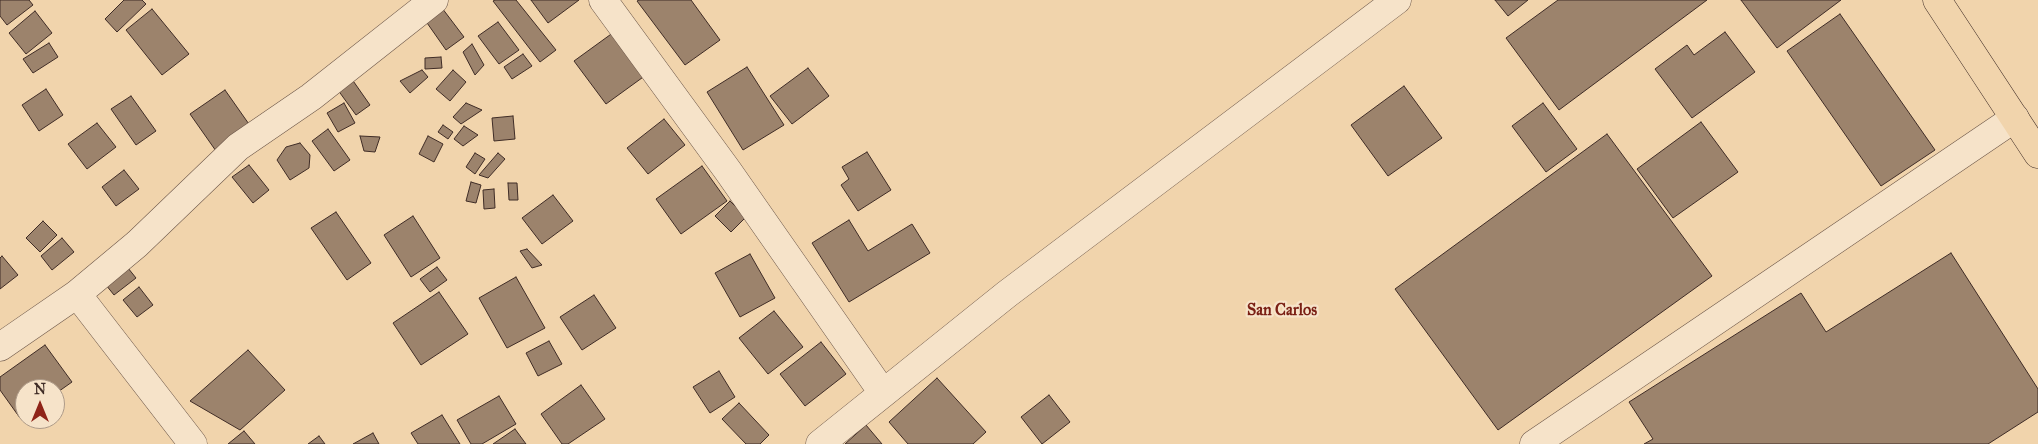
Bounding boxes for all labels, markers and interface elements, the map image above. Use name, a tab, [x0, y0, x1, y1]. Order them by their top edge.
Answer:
district label: San Carlos	[1247, 301, 1317, 321]
north arrow	[15, 379, 65, 429]
text: N	[34, 381, 46, 398]

